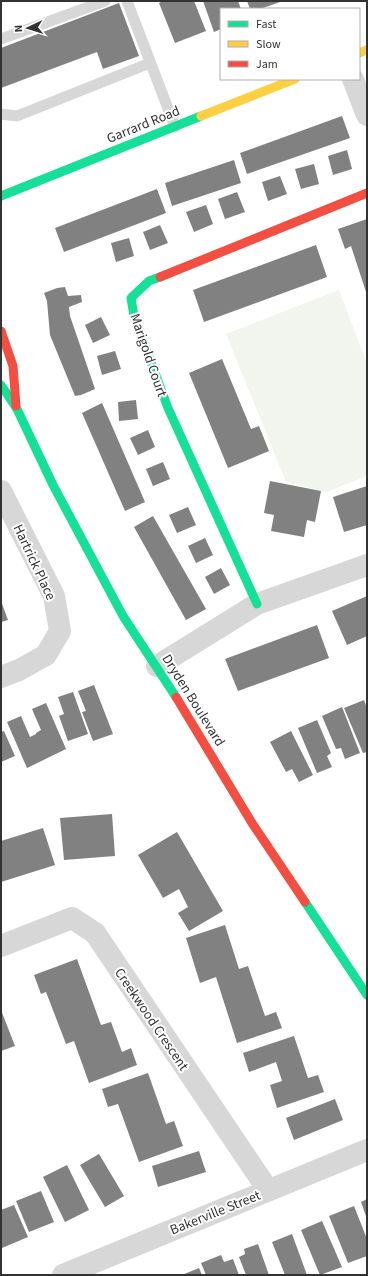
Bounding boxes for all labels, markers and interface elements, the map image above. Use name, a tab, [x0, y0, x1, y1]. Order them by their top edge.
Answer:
north arrow	[8, 8, 48, 48]
legend	[220, 8, 360, 80]
text: Fast	[256, 16, 276, 33]
text: N	[11, 24, 26, 33]
text: Slow	[256, 36, 281, 53]
text: Jam	[256, 56, 278, 73]
street label: Garrard Road	[104, 101, 183, 149]
street label: Marigold Court	[124, 311, 172, 400]
street label: Hartrick Place	[8, 521, 60, 604]
street label: Dryden Boulevard	[157, 651, 230, 750]
street label: Creekwood Crescent	[109, 964, 193, 1075]
street label: Bakerville Street	[167, 1186, 264, 1240]

